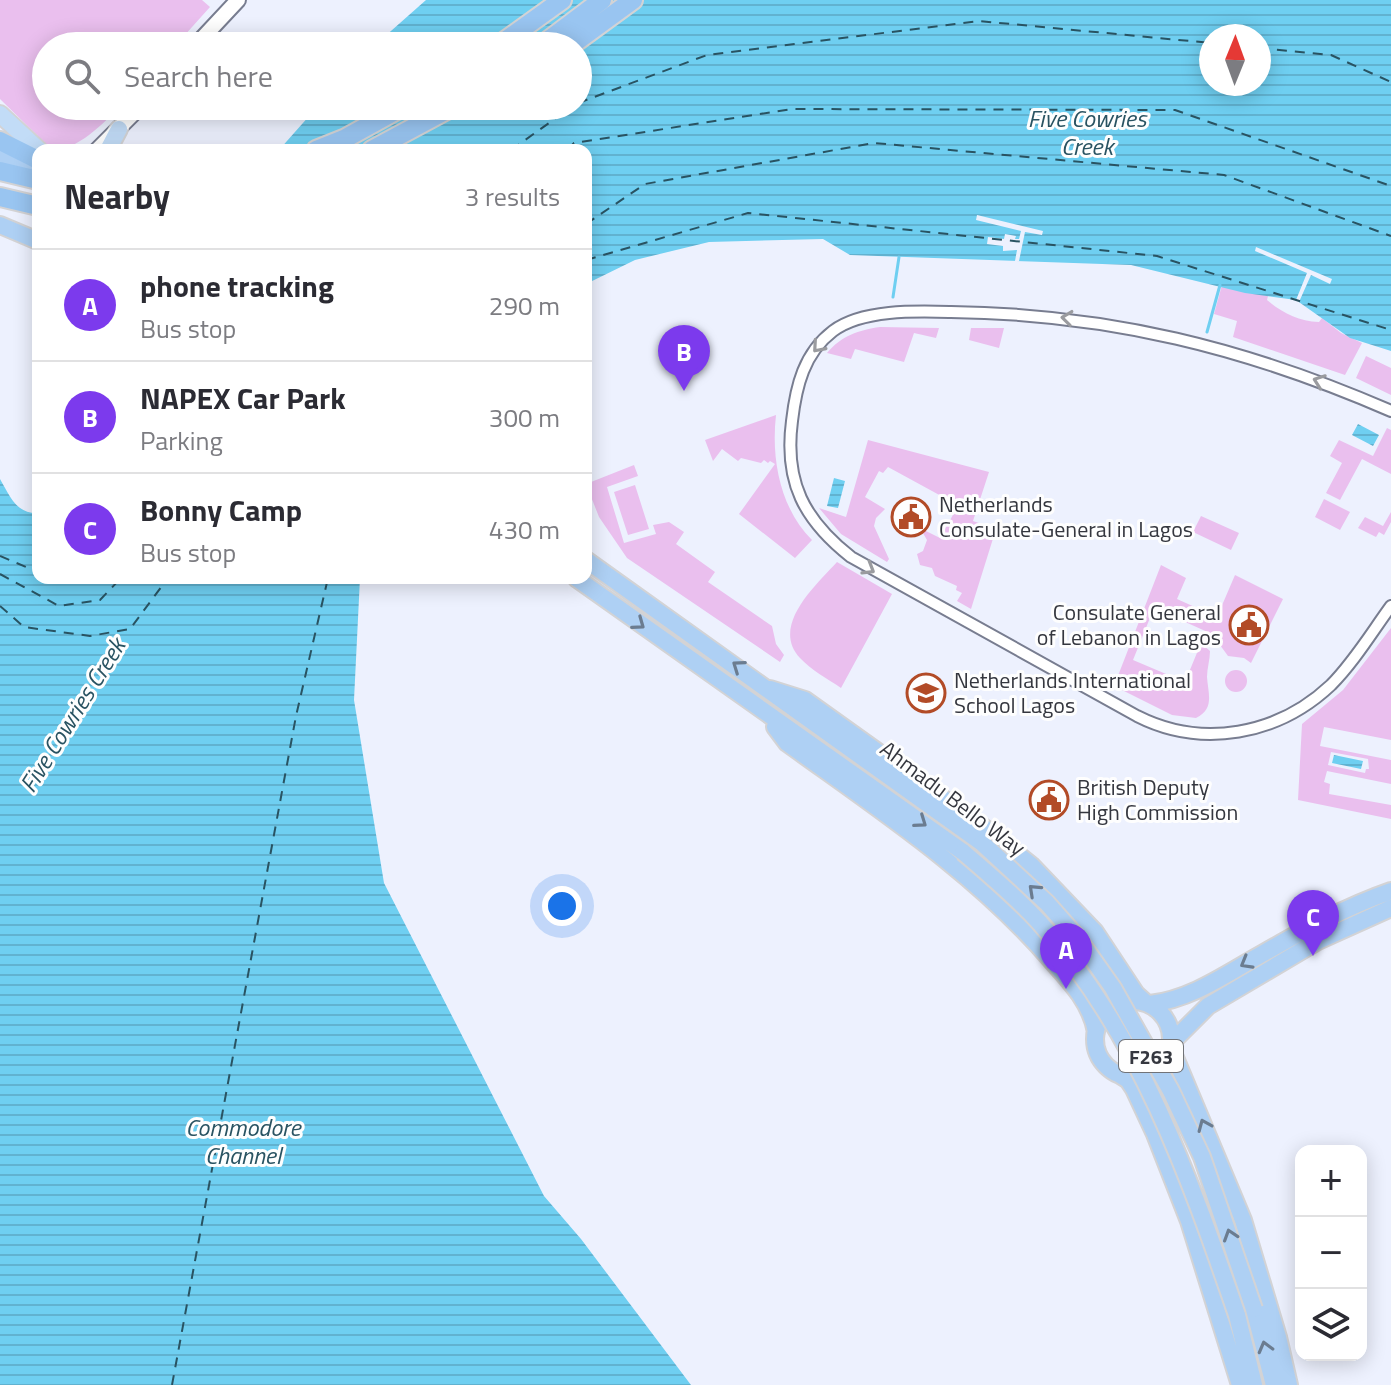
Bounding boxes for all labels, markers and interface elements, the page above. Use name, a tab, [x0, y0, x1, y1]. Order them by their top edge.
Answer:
north arrow	[1199, 24, 1271, 96]
search box	[32, 32, 592, 120]
text: Search here	[124, 53, 273, 99]
icon: search	[60, 54, 104, 98]
water label: Five Cowries Creek	[1028, 100, 1148, 164]
text: Nearby	[64, 170, 170, 222]
text: 3 results	[465, 177, 560, 216]
text: phone tracking	[140, 263, 334, 309]
text: A	[82, 286, 98, 325]
text: 290 m	[489, 286, 560, 325]
text: Bus stop	[140, 309, 236, 348]
one-way arrow	[1060, 310, 1074, 327]
pin: B	[658, 325, 710, 391]
one-way arrow	[813, 338, 828, 352]
one-way arrow	[1313, 374, 1327, 391]
text: NAPEX Car Park	[140, 375, 346, 421]
text: B	[82, 398, 98, 437]
text: 300 m	[489, 398, 560, 437]
text: Parking	[140, 421, 223, 460]
text: Bonny Camp	[140, 487, 302, 533]
place label: Netherlands Consulate-General in Lagos	[939, 487, 1193, 546]
public building icon: Netherlands Consulate-General in Lagos	[890, 496, 932, 538]
text: C	[83, 510, 97, 549]
text: 430 m	[489, 510, 560, 549]
text: Bus stop	[140, 533, 236, 572]
one-way arrow	[860, 559, 875, 575]
place label: Consulate General of Lebanon in Lagos	[1037, 595, 1221, 654]
public building icon: Consulate General of Lebanon in Lagos	[1228, 604, 1270, 646]
one-way arrow	[631, 614, 645, 628]
water label: Five Cowries Creek	[10, 628, 136, 799]
one-way arrow	[732, 662, 746, 676]
place label: Netherlands International School Lagos	[954, 663, 1191, 722]
school or university icon: Netherlands International School Lagos	[905, 672, 947, 714]
street label: Ahmadu Bello Way	[873, 732, 1033, 864]
place label: British Deputy High Commission	[1077, 770, 1238, 829]
public building icon: British Deputy High Commission	[1028, 779, 1070, 821]
one-way arrow	[912, 812, 926, 827]
one-way arrow	[1029, 885, 1043, 899]
your location	[542, 886, 582, 926]
pin: C	[1287, 890, 1339, 956]
pin: A	[1040, 923, 1092, 989]
one-way arrow	[1240, 953, 1255, 969]
road number: F263	[1119, 1040, 1183, 1072]
water label: Commodore Channel	[186, 1109, 302, 1173]
one-way arrow	[1197, 1119, 1213, 1133]
map controls	[1295, 1145, 1367, 1361]
button: +	[1295, 1145, 1367, 1217]
button: −	[1295, 1217, 1367, 1289]
one-way arrow	[1223, 1229, 1239, 1243]
button: layers	[1295, 1289, 1367, 1361]
one-way arrow	[1257, 1340, 1274, 1354]

